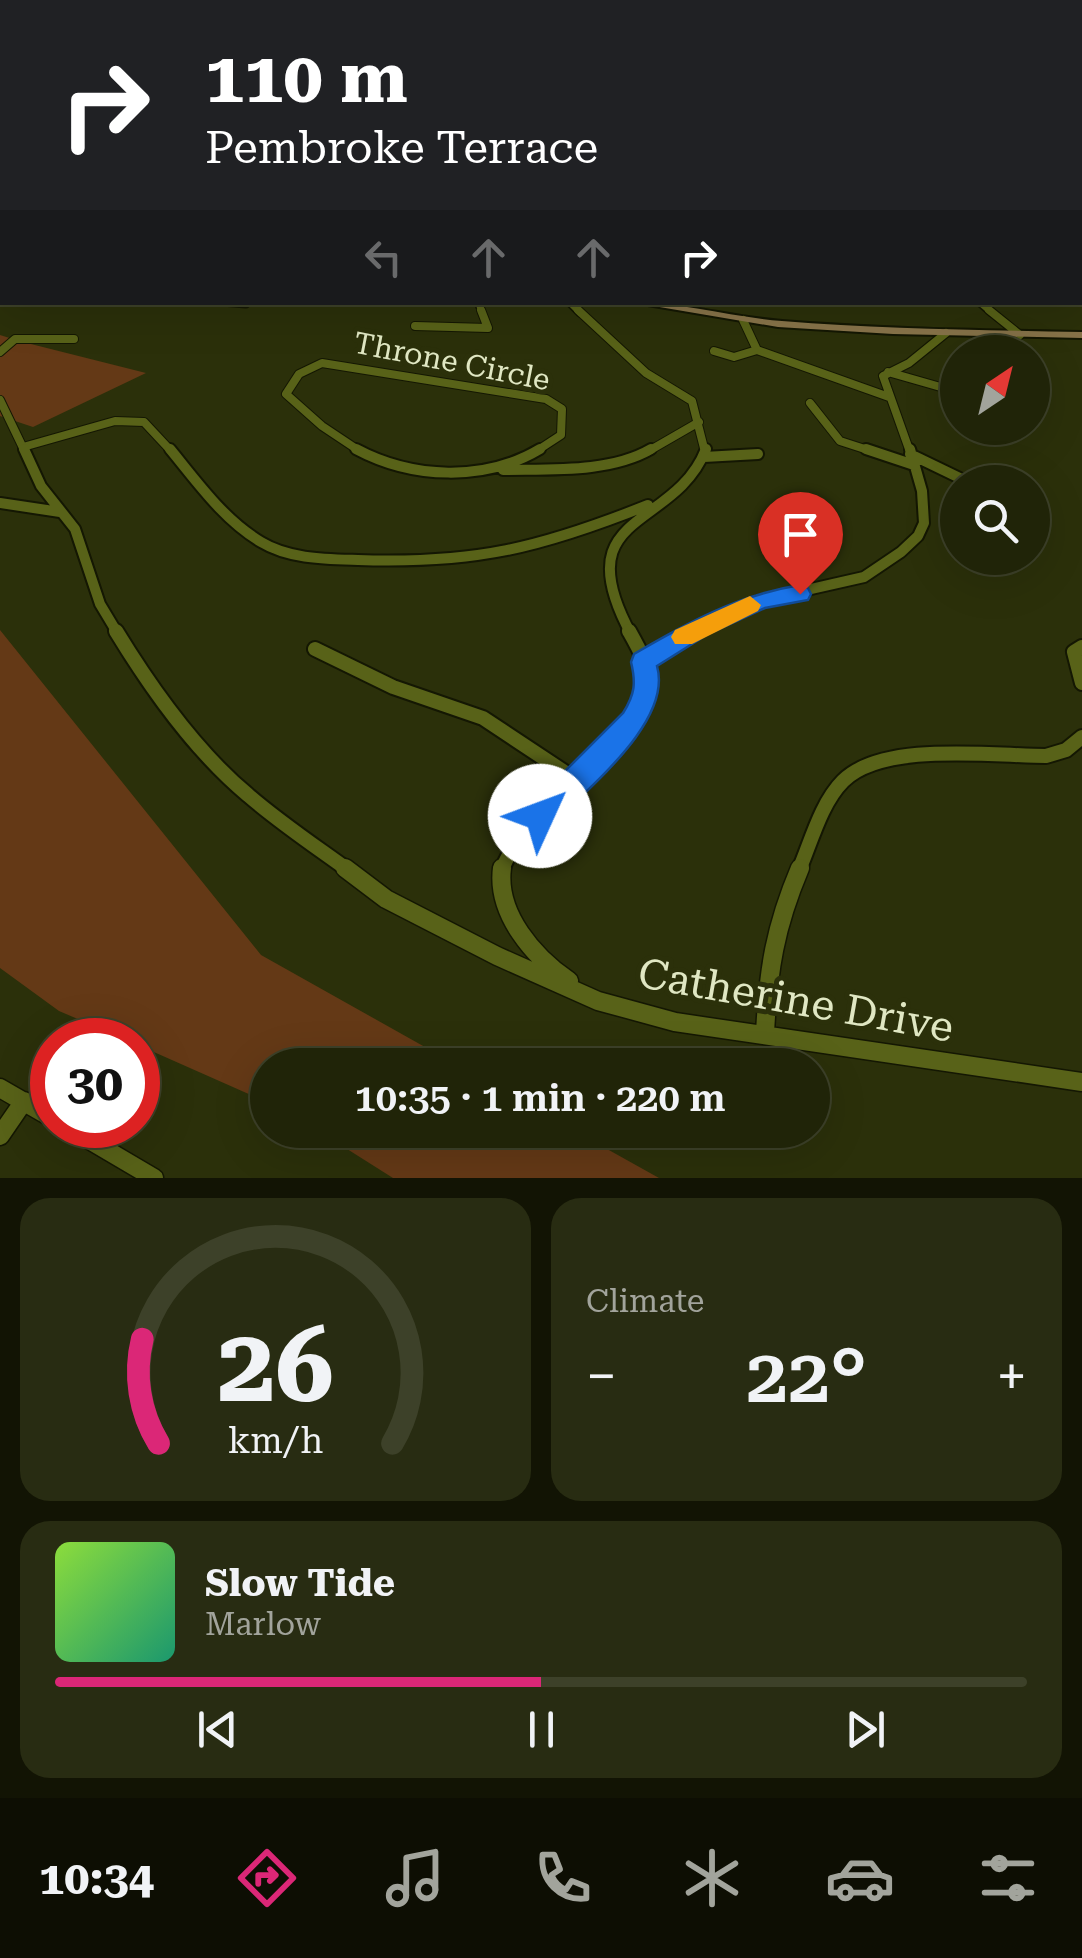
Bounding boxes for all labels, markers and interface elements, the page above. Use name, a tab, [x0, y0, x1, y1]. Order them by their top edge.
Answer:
text: 110 m	[205, 37, 408, 119]
icon: right	[40, 40, 170, 170]
text: Pembroke Terrace	[205, 121, 598, 174]
icon: left	[356, 230, 411, 285]
icon: ahead	[461, 230, 516, 285]
icon: ahead	[566, 230, 621, 285]
icon: right	[671, 230, 726, 285]
street label: Throne Circle	[351, 325, 553, 397]
north arrow	[940, 335, 1050, 445]
map controls	[940, 335, 1050, 575]
button: search	[940, 465, 1050, 575]
pin	[758, 492, 843, 595]
icon: arrive	[773, 507, 828, 562]
position arrow	[488, 764, 592, 868]
street label: Catherine Drive	[634, 948, 958, 1052]
speed limit sign: 30	[30, 1018, 160, 1148]
text: 10:35 · 1 min · 220 m	[355, 1076, 726, 1120]
text: Climate	[586, 1282, 704, 1320]
text: 26	[217, 1305, 334, 1426]
text: 22°	[746, 1332, 867, 1420]
text: −	[586, 1344, 617, 1408]
text: +	[996, 1344, 1027, 1408]
text: km/h	[228, 1420, 323, 1462]
text: Slow Tide	[205, 1561, 395, 1605]
text: Marlow	[205, 1605, 321, 1643]
icon: previous	[190, 1702, 245, 1757]
icon: pause	[514, 1702, 569, 1757]
icon: next	[838, 1702, 893, 1757]
icon: directions	[232, 1843, 302, 1913]
icon: music	[380, 1843, 450, 1913]
icon: phone	[528, 1843, 598, 1913]
icon: climate	[677, 1843, 747, 1913]
icon: car	[825, 1843, 895, 1913]
icon: filters	[973, 1843, 1043, 1913]
text: 10:34	[39, 1852, 154, 1905]

